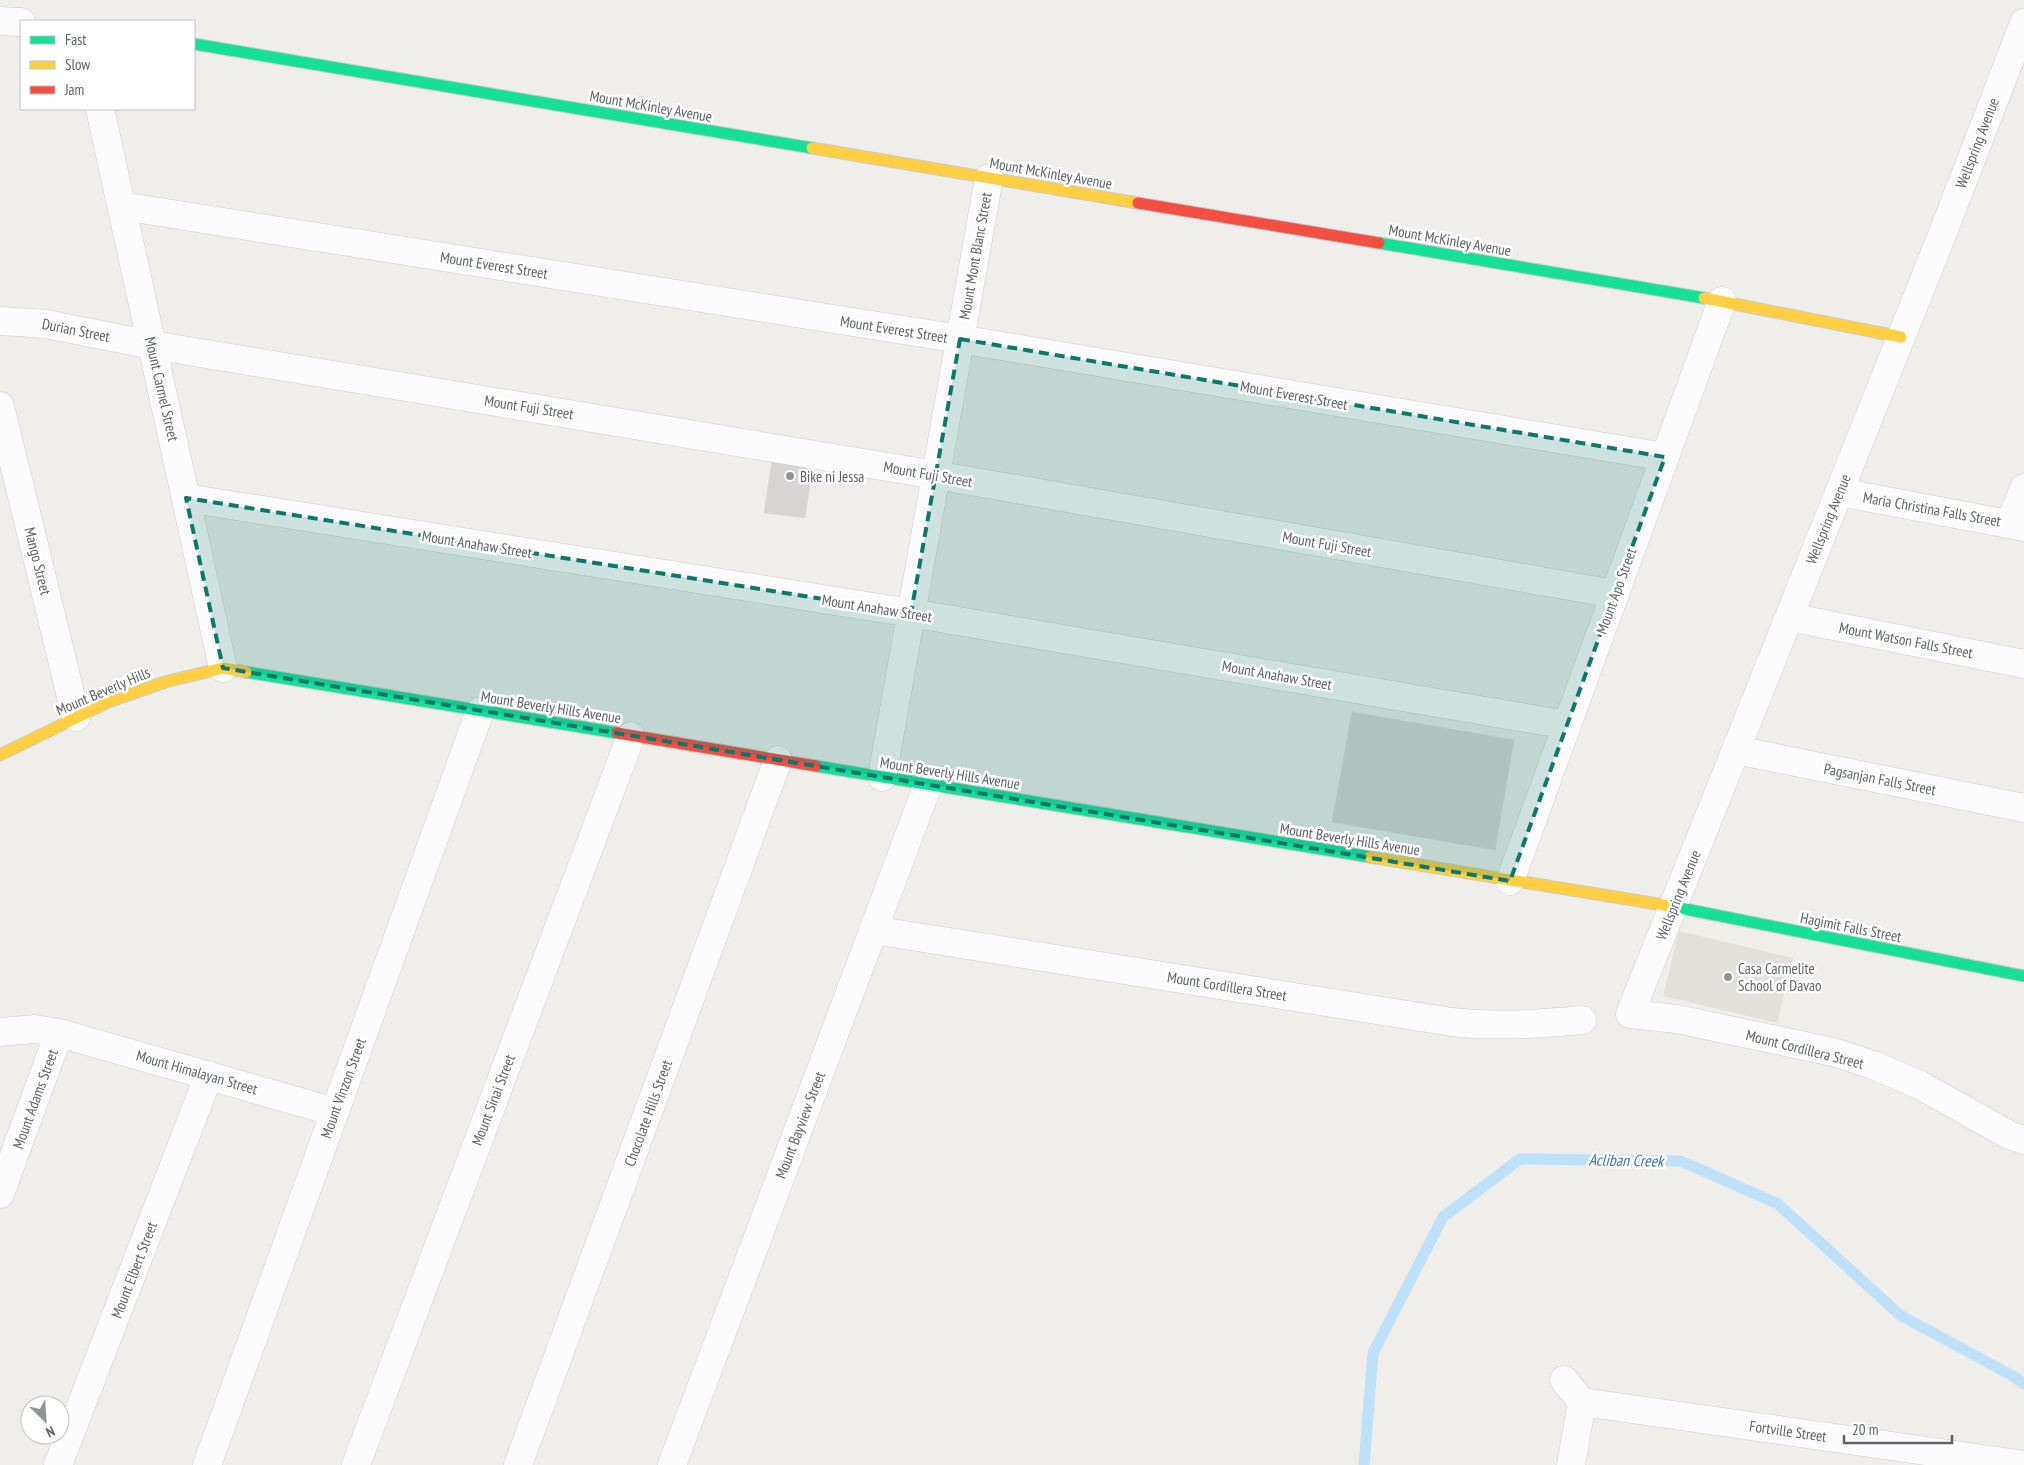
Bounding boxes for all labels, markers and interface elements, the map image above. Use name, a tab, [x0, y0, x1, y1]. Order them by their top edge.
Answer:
legend	[20, 20, 195, 110]
text: Fast	[65, 30, 86, 49]
text: Slow	[65, 55, 90, 74]
text: Jam	[64, 80, 84, 99]
street label: Mount McKinley Avenue	[588, 86, 714, 126]
street label: Wellspring Avenue	[1951, 95, 2003, 191]
street label: Mount McKinley Avenue	[988, 153, 1114, 193]
street label: Mount Mont Blanc Street	[954, 191, 996, 321]
street label: Mount McKinley Avenue	[1387, 220, 1513, 260]
street label: Mount Everest Street	[439, 247, 549, 283]
street label: Mount Everest Street	[839, 311, 949, 347]
street label: Durian Street	[41, 314, 111, 346]
street label: Mount Carmel Street	[141, 335, 183, 443]
street label: Mount Everest Street	[1239, 376, 1349, 414]
street label: Mount Fuji Street	[483, 391, 575, 423]
street label: Mount Fuji Street	[882, 457, 974, 491]
place label: Bike ni Jessa	[800, 467, 864, 486]
marker: Bike ni Jessa	[784, 470, 796, 482]
street label: Wellspring Avenue	[1801, 471, 1855, 567]
street label: Maria Christina Falls Street	[1862, 488, 2002, 530]
street label: Mango Street	[20, 525, 56, 597]
street label: Mount Anahaw Street	[421, 526, 533, 562]
street label: Mount Fuji Street	[1281, 527, 1373, 561]
street label: Mount Apo Street	[1592, 545, 1640, 637]
street label: Mount Anahaw Street	[821, 590, 933, 626]
street label: Mount Watson Falls Street	[1838, 618, 1974, 662]
street label: Mount Anahaw Street	[1221, 656, 1333, 694]
street label: Mount Beverly Hills	[53, 663, 153, 719]
street label: Mount Beverly Hills Avenue	[480, 687, 622, 727]
street label: Mount Beverly Hills Avenue	[879, 753, 1021, 793]
street label: Pagsanjan Falls Street	[1822, 759, 1938, 799]
street label: Mount Beverly Hills Avenue	[1279, 819, 1421, 859]
street label: Wellspring Avenue	[1651, 847, 1705, 943]
street label: Hagimit Falls Street	[1799, 908, 1903, 946]
place label: Casa Carmelite School of Davao	[1738, 959, 1822, 995]
street label: Mount Cordillera Street	[1166, 967, 1288, 1005]
marker: Casa Carmelite School of Davao	[1722, 971, 1734, 983]
street label: Mount Cordillera Street	[1744, 1025, 1866, 1073]
street label: Mount Vinzon Street	[316, 1035, 370, 1141]
street label: Mount Himalayan Street	[134, 1046, 260, 1098]
street label: Mount Adams Street	[8, 1047, 62, 1151]
street label: Mount Sinai Street	[467, 1052, 519, 1148]
street label: Chocolate Hills Street	[620, 1057, 676, 1169]
street label: Mount Bayview Street	[771, 1069, 829, 1181]
water label: Acliban Creek	[1588, 1149, 1665, 1171]
street label: Mount Elbert Street	[107, 1219, 161, 1321]
north arrow	[20, 1395, 70, 1445]
scale bar	[1844, 1412, 1952, 1444]
street label: Fortville Street	[1748, 1416, 1828, 1446]
text: 20 m	[1852, 1420, 1878, 1439]
text: N	[43, 1422, 58, 1442]

